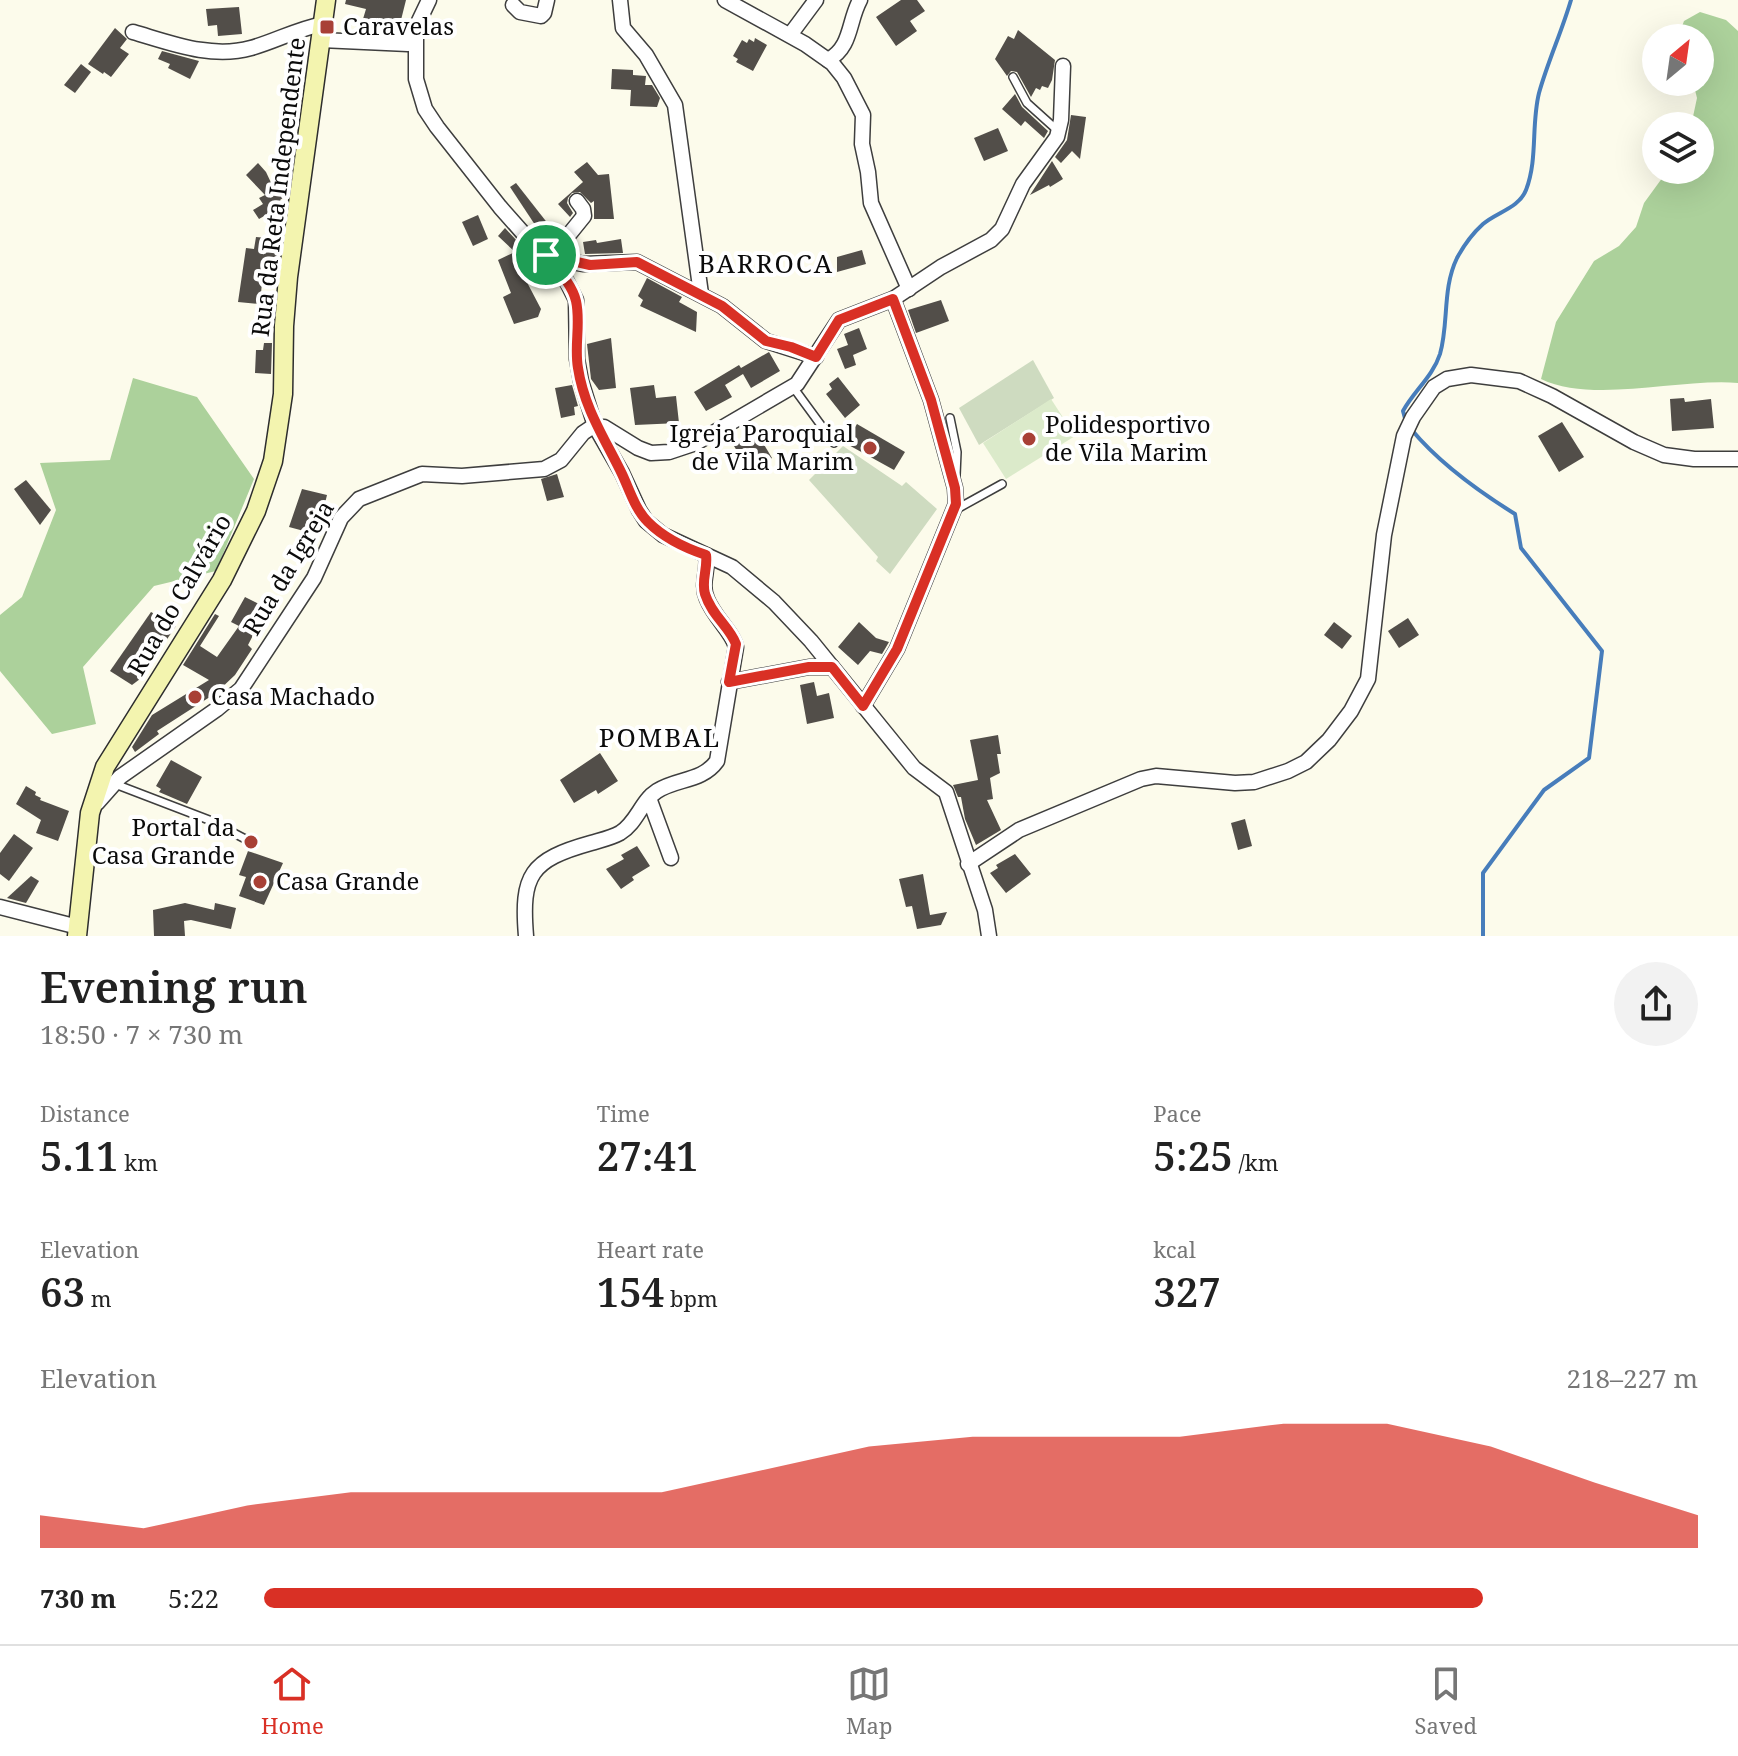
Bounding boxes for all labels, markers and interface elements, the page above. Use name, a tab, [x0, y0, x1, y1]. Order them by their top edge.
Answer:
place label: Caravelas	[343, 9, 454, 42]
marker: Caravelas	[318, 18, 336, 36]
north arrow	[1642, 24, 1714, 96]
map controls	[1642, 24, 1714, 184]
street label: Rua da Reta Independente	[243, 35, 312, 338]
button: layers	[1642, 112, 1714, 184]
pin	[512, 221, 580, 289]
icon: arrive	[524, 233, 568, 277]
district label: BARROCA	[698, 245, 834, 281]
place label: Polidesportivo de Vila Marim	[1045, 407, 1211, 468]
place label: Igreja Paroquial de Vila Marim	[669, 416, 855, 477]
marker: Polidesportivo de Vila Marim	[1020, 430, 1038, 448]
marker: Igreja Paroquial de Vila Marim	[861, 439, 879, 457]
street label: Rua da Igreja	[234, 494, 341, 641]
street label: Rua do Calvário	[119, 507, 238, 681]
place label: Casa Machado	[211, 679, 375, 712]
marker: Casa Machado	[186, 688, 204, 706]
district label: POMBAL	[599, 719, 721, 755]
place label: Portal da Casa Grande	[92, 810, 235, 871]
marker: Portal da Casa Grande	[242, 833, 260, 851]
place label: Casa Grande	[276, 864, 419, 897]
marker: Casa Grande	[251, 873, 269, 891]
text: Evening run	[40, 956, 308, 1016]
button: share	[1614, 962, 1698, 1046]
text: 18:50 · 7 × 730 m	[40, 1016, 243, 1052]
text: Distance	[40, 1098, 130, 1128]
text: Time	[597, 1098, 650, 1128]
text: Pace	[1153, 1098, 1202, 1128]
text: 5.11	[40, 1128, 119, 1183]
text: 27:41	[597, 1128, 699, 1183]
text: 5:25	[1153, 1128, 1233, 1183]
text: km	[119, 1147, 158, 1177]
text: /km	[1233, 1147, 1279, 1177]
text: Elevation	[40, 1234, 139, 1264]
text: Heart rate	[597, 1234, 704, 1264]
text: kcal	[1153, 1234, 1196, 1264]
text: 63	[40, 1264, 85, 1319]
text: 154	[597, 1264, 664, 1319]
text: 327	[1153, 1264, 1221, 1319]
text: m	[85, 1283, 112, 1313]
text: bpm	[664, 1283, 718, 1313]
text: Elevation	[40, 1360, 157, 1396]
text: 218–227 m	[1566, 1360, 1698, 1396]
text: 730 m	[40, 1580, 116, 1616]
text: 5:22	[168, 1580, 219, 1616]
tab: Home	[261, 1662, 324, 1740]
tab: Map	[846, 1662, 892, 1740]
tab: Saved	[1415, 1662, 1477, 1740]

